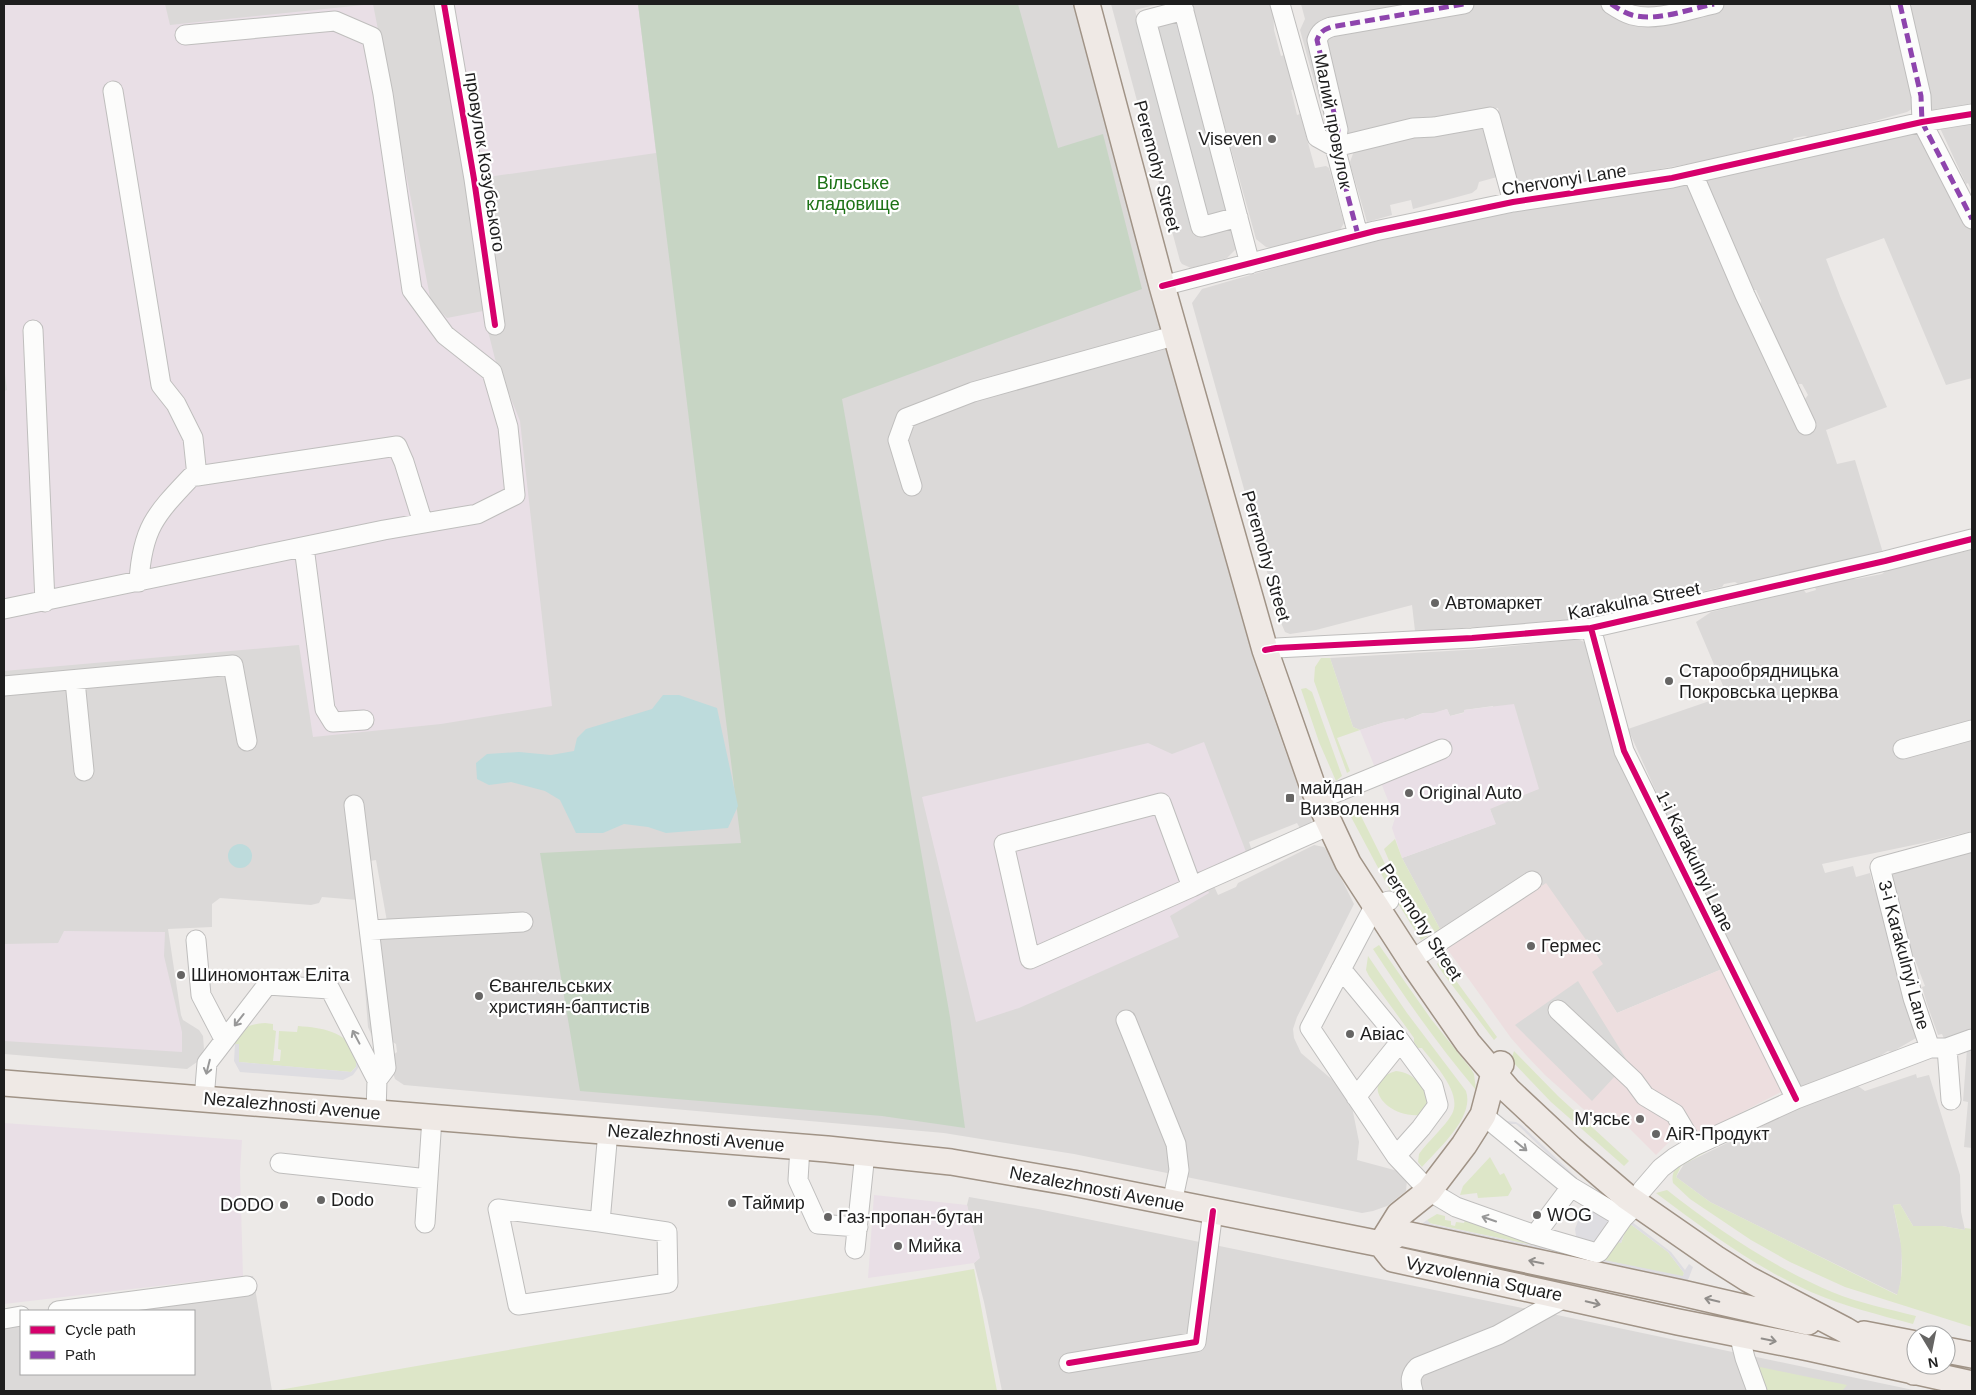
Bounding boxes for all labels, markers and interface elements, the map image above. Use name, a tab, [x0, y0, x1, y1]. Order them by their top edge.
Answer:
street label: Малий провулок	[1310, 52, 1356, 190]
street label: провулок Козубського	[461, 71, 509, 253]
street label: Peremohy Street	[1130, 98, 1184, 234]
place label: Viseven	[1198, 129, 1262, 149]
marker: Viseven	[1266, 133, 1278, 145]
street label: Chervonyi Lane	[1500, 160, 1628, 200]
park label: Вільське кладовище	[806, 173, 900, 214]
street label: Peremohy Street	[1238, 488, 1294, 624]
street label: Karakulna Street	[1566, 578, 1702, 624]
place label: Автомаркет	[1445, 593, 1542, 613]
marker: Автомаркет	[1429, 597, 1441, 609]
place label: Старообрядницька Покровська церква	[1679, 661, 1839, 702]
marker: Старообрядницька Покровська церква	[1663, 675, 1675, 687]
place label: майдан Визволення	[1300, 778, 1399, 819]
place label: Original Auto	[1419, 783, 1522, 803]
marker: Original Auto	[1403, 787, 1415, 799]
street label: 1-i Karakulnyi Lane	[1652, 787, 1738, 935]
marker: майдан Визволення	[1284, 792, 1296, 804]
street label: Peremohy Street	[1376, 860, 1466, 984]
street label: 3-i Karakulnyi Lane	[1874, 878, 1934, 1032]
place label: Гермес	[1541, 936, 1601, 956]
marker: Гермес	[1525, 940, 1537, 952]
place label: Шиномонтаж Еліта	[191, 965, 350, 985]
marker: Шиномонтаж Еліта	[175, 969, 187, 981]
place label: Євангельських християн-баптистів	[489, 976, 650, 1017]
marker: Євангельських християн-баптистів	[473, 990, 485, 1002]
one-way arrow	[234, 1013, 244, 1027]
place label: Авіас	[1360, 1024, 1405, 1044]
marker: Авіас	[1344, 1028, 1356, 1040]
one-way arrow	[351, 1029, 361, 1044]
one-way arrow	[203, 1059, 212, 1075]
street label: Nezalezhnosti Avenue	[203, 1088, 381, 1124]
place label: М'ясьє	[1574, 1109, 1630, 1129]
marker: М'ясьє	[1634, 1113, 1646, 1125]
street label: Nezalezhnosti Avenue	[607, 1120, 785, 1156]
place label: AiR-Продукт	[1666, 1124, 1769, 1144]
marker: AiR-Продукт	[1650, 1128, 1662, 1140]
one-way arrow	[1514, 1140, 1527, 1151]
street label: Nezalezhnosti Avenue	[1008, 1162, 1186, 1216]
place label: Dodo	[331, 1190, 374, 1210]
place label: Таймир	[742, 1193, 805, 1213]
marker: Dodo	[315, 1194, 327, 1206]
place label: DODO	[220, 1195, 274, 1215]
marker: Таймир	[726, 1197, 738, 1209]
marker: DODO	[278, 1199, 290, 1211]
place label: WOG	[1547, 1205, 1592, 1225]
place label: Газ-пропан-бутан	[838, 1207, 983, 1227]
marker: WOG	[1531, 1209, 1543, 1221]
marker: Газ-пропан-бутан	[822, 1211, 834, 1223]
one-way arrow	[1482, 1214, 1498, 1223]
place label: Мийка	[908, 1236, 962, 1256]
marker: Мийка	[892, 1240, 904, 1252]
street label: Vyzvolennia Square	[1404, 1253, 1564, 1305]
one-way arrow	[1529, 1257, 1545, 1266]
one-way arrow	[1705, 1295, 1721, 1304]
one-way arrow	[1584, 1299, 1600, 1308]
legend	[20, 1310, 195, 1375]
text: Cycle path	[65, 1321, 136, 1338]
north arrow	[1906, 1325, 1956, 1375]
one-way arrow	[1761, 1336, 1777, 1345]
text: Path	[65, 1346, 96, 1363]
text: N	[1927, 1354, 1940, 1372]

